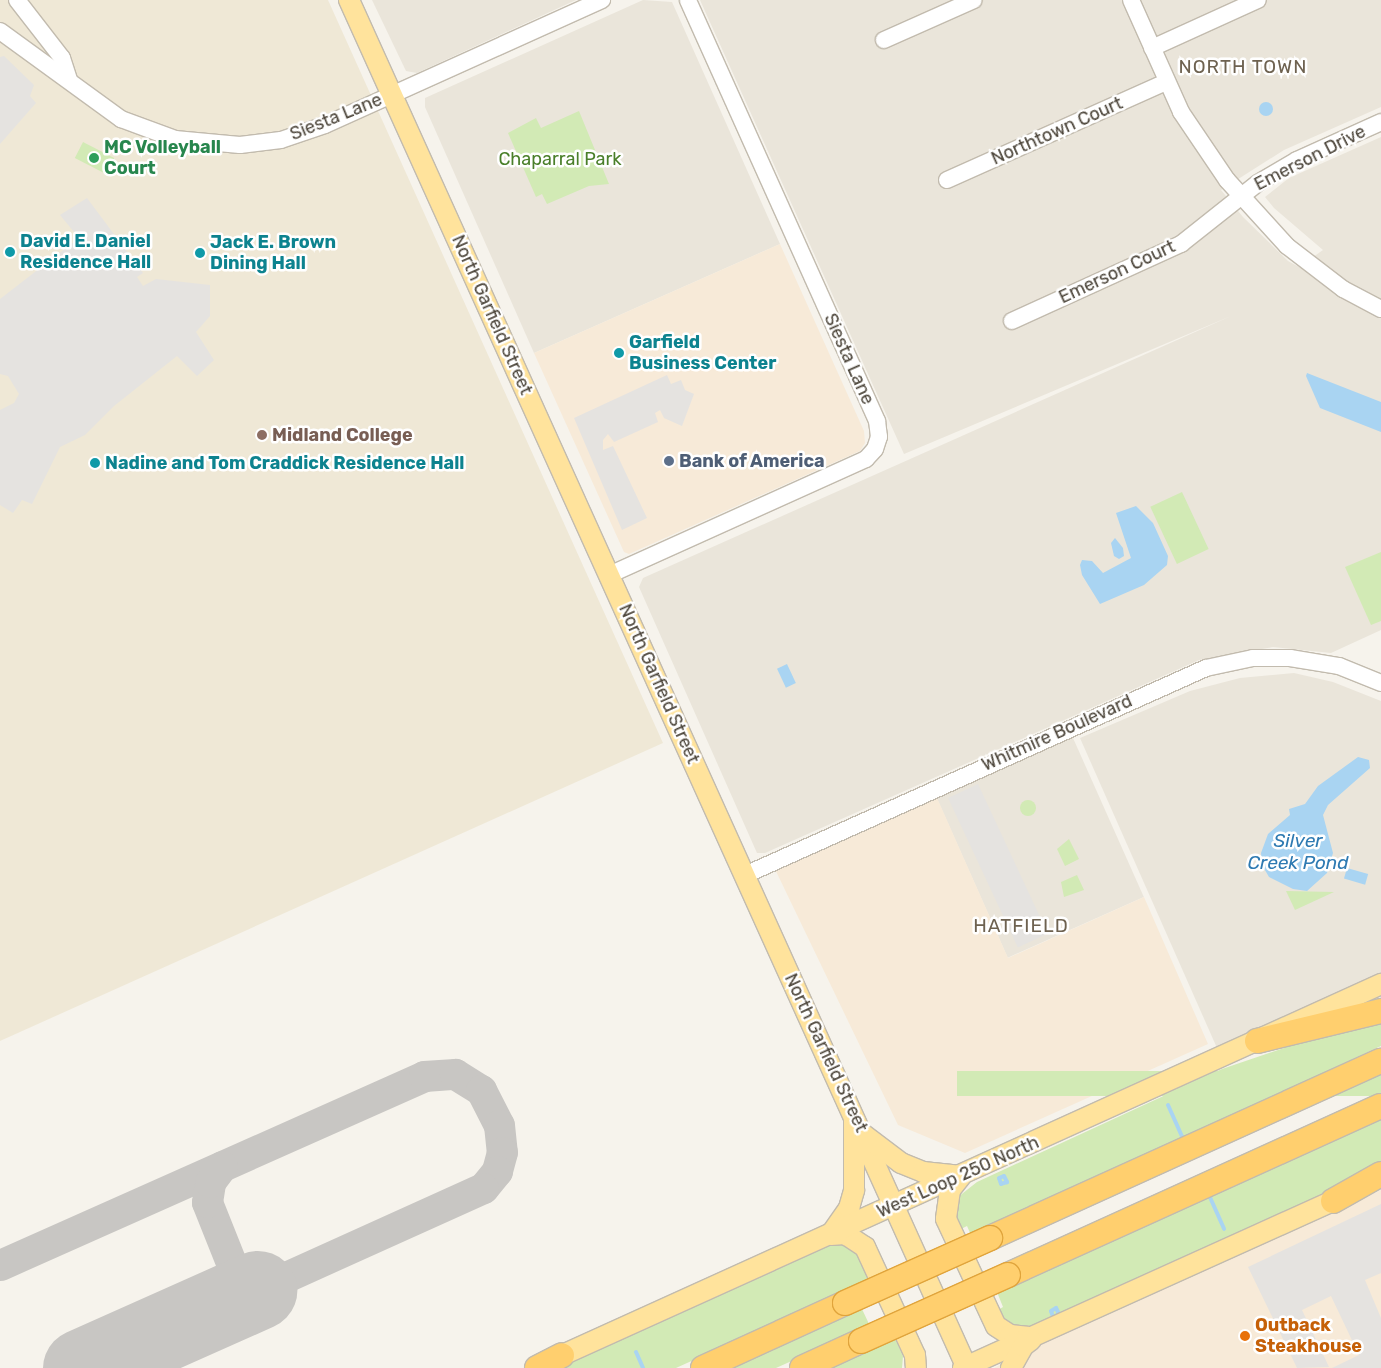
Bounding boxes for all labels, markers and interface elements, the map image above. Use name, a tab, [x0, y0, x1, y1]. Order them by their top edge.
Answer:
district label: NORTH TOWN	[1177, 56, 1309, 78]
street label: Siesta Lane	[287, 89, 385, 145]
street label: Northtown Court	[988, 92, 1126, 170]
street label: Emerson Drive	[1251, 121, 1369, 195]
place label: MC Volleyball Court	[104, 137, 221, 180]
park label: Chaparral Park	[498, 148, 622, 170]
marker: MC Volleyball Court	[88, 152, 100, 164]
place label: David E. Daniel Residence Hall	[20, 231, 151, 274]
place label: Jack E. Brown Dining Hall	[210, 232, 336, 274]
street label: North Garfield Street	[447, 232, 537, 398]
street label: Emerson Court	[1055, 236, 1179, 308]
marker: David E. Daniel Residence Hall	[4, 246, 16, 258]
marker: Jack E. Brown Dining Hall	[194, 247, 206, 259]
street label: Siesta Lane	[819, 310, 879, 408]
place label: Garfield Business Center	[629, 332, 776, 374]
marker: Garfield Business Center	[613, 347, 625, 359]
place label: Midland College	[272, 424, 413, 446]
marker: Midland College	[256, 429, 268, 441]
place label: Bank of America	[679, 450, 826, 472]
place label: Nadine and Tom Craddick Residence Hall	[105, 452, 465, 474]
marker: Bank of America	[663, 455, 675, 467]
marker: Nadine and Tom Craddick Residence Hall	[89, 457, 101, 469]
street label: North Garfield Street	[614, 601, 704, 767]
street label: Whitmire Boulevard	[978, 690, 1136, 776]
water label: Silver Creek Pond	[1247, 830, 1349, 874]
district label: HATFIELD	[972, 915, 1070, 937]
street label: North Garfield Street	[780, 970, 872, 1136]
street label: West Loop 250 North	[874, 1131, 1042, 1223]
place label: Outback Steakhouse	[1255, 1315, 1362, 1358]
marker: Outback Steakhouse	[1239, 1330, 1251, 1342]

